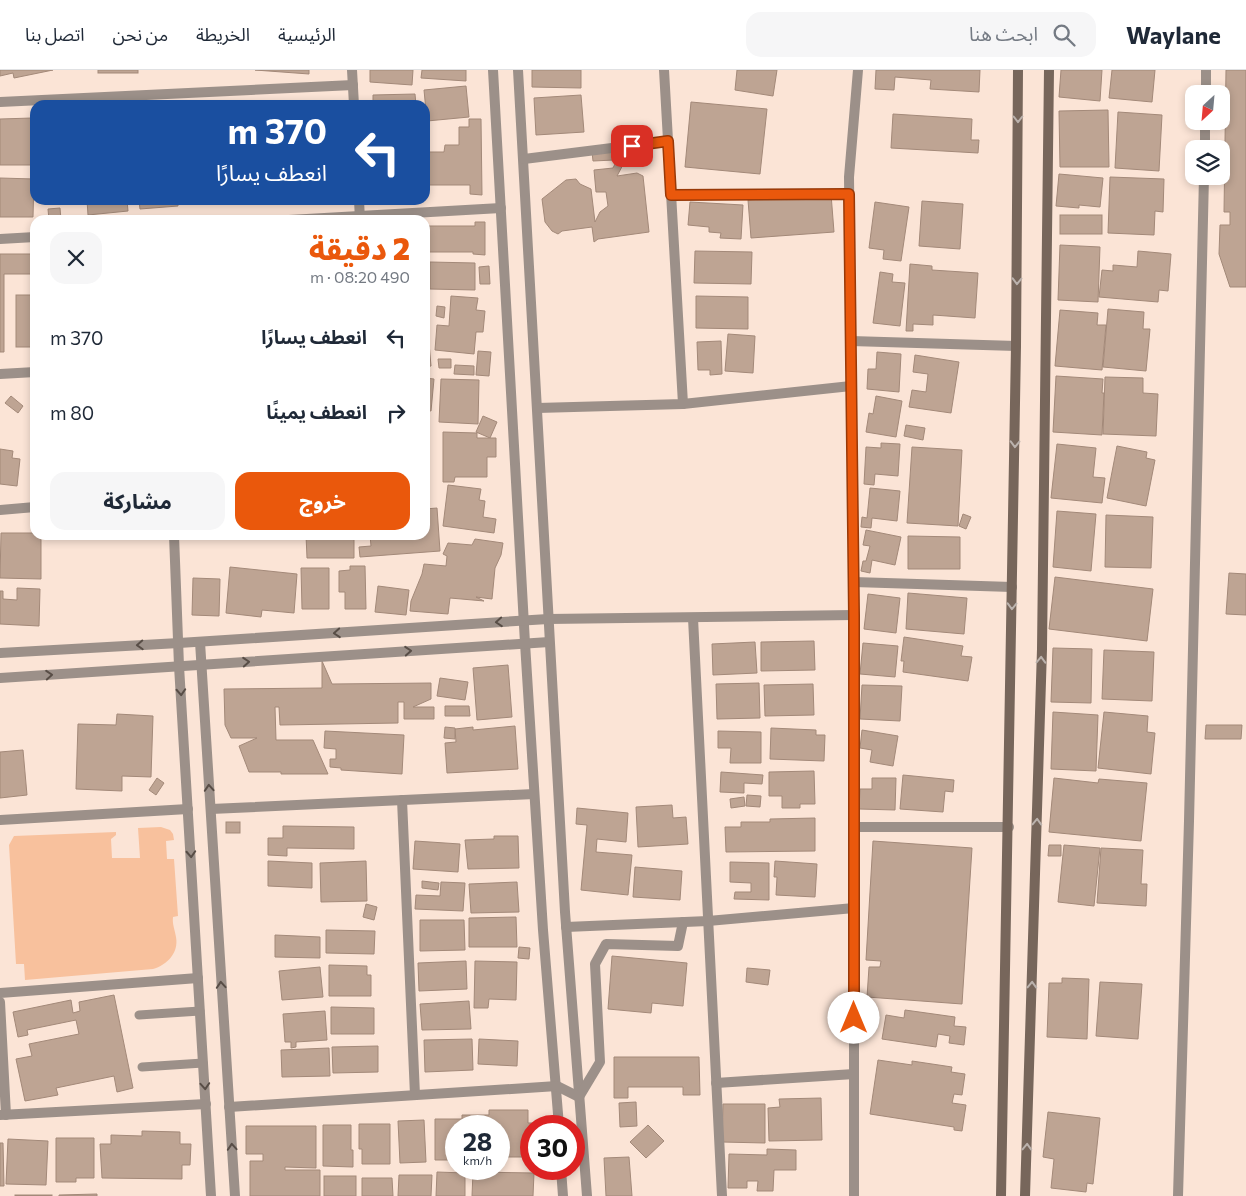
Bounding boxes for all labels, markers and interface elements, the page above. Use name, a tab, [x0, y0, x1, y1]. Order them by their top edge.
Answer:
search box	[746, 12, 1096, 57]
text: Waylane	[1126, 20, 1221, 49]
icon: search	[1050, 21, 1078, 49]
text: ابحث هنا	[969, 22, 1038, 45]
text: اتصل بنا	[25, 23, 85, 45]
text: من نحن	[113, 23, 168, 45]
text: الخريطة	[196, 23, 250, 45]
text: الرئيسية	[278, 23, 336, 45]
north arrow	[1185, 85, 1230, 130]
map controls	[1185, 85, 1230, 185]
text: 370 m	[227, 108, 327, 151]
one-way arrow	[1013, 115, 1023, 123]
icon: left	[345, 120, 410, 185]
pin	[611, 125, 653, 167]
icon: arrive	[618, 132, 646, 160]
button: layers	[1185, 140, 1230, 185]
text: انعطف يسارًا	[216, 159, 327, 186]
text: 2 دقيقة	[309, 229, 410, 266]
button: close	[50, 232, 102, 284]
text: 490 m · 08:20	[310, 267, 410, 286]
one-way arrow	[1012, 278, 1022, 285]
icon: left	[382, 324, 410, 352]
text: انعطف يسارًا	[261, 325, 367, 348]
text: 370 m	[50, 326, 103, 349]
icon: right	[382, 399, 410, 427]
text: انعطف يمينًا	[266, 400, 367, 423]
text: 80 m	[50, 401, 94, 424]
one-way arrow	[1009, 440, 1020, 448]
button: مشاركة	[50, 472, 225, 530]
button: خروج	[235, 472, 410, 530]
one-way arrow	[1007, 602, 1017, 610]
one-way arrow	[495, 617, 503, 628]
one-way arrow	[333, 627, 341, 638]
one-way arrow	[136, 640, 144, 651]
one-way arrow	[404, 646, 412, 657]
one-way arrow	[1036, 656, 1047, 664]
one-way arrow	[242, 657, 250, 668]
one-way arrow	[45, 669, 53, 680]
one-way arrow	[175, 688, 186, 696]
one-way arrow	[204, 784, 215, 792]
one-way arrow	[1031, 818, 1042, 826]
one-way arrow	[185, 850, 196, 858]
one-way arrow	[216, 981, 227, 989]
one-way arrow	[1026, 981, 1037, 989]
position arrow	[827, 991, 879, 1043]
one-way arrow	[199, 1083, 210, 1091]
speed limit sign: 30	[520, 1115, 585, 1180]
text: 28	[463, 1126, 492, 1156]
one-way arrow	[226, 1143, 237, 1151]
one-way arrow	[1021, 1143, 1032, 1151]
text: km/h	[463, 1153, 492, 1167]

